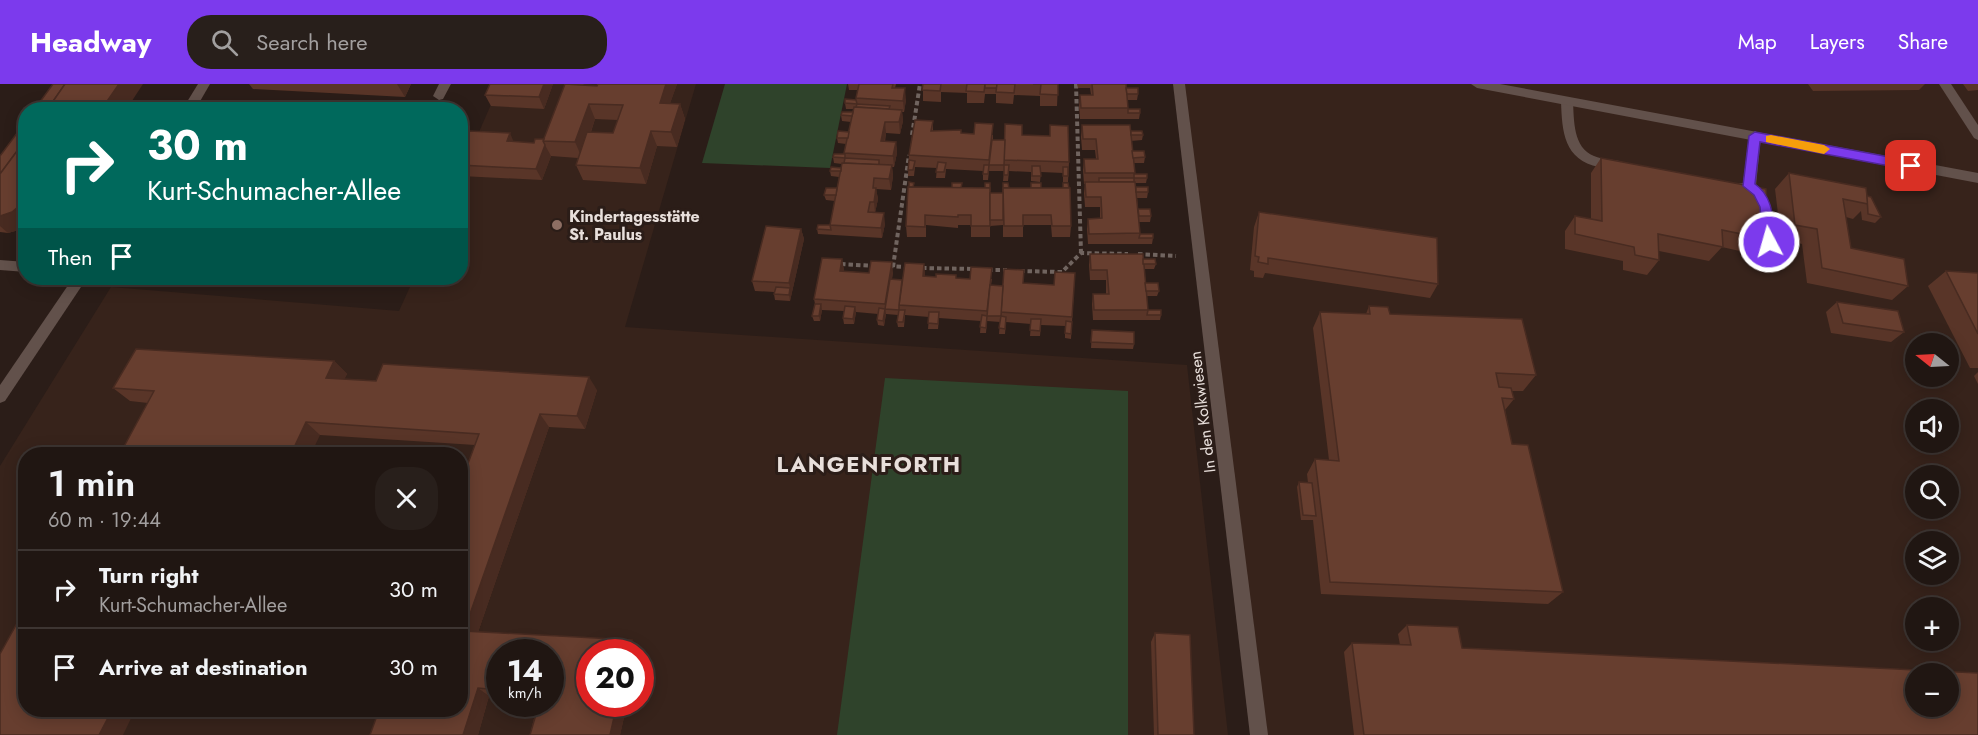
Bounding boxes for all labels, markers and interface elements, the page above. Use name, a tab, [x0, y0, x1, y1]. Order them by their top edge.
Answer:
search box	[187, 15, 607, 69]
text: Headway	[30, 22, 151, 63]
icon: search	[208, 26, 241, 59]
text: Search here	[256, 26, 368, 58]
text: Map	[1738, 27, 1777, 57]
text: Layers	[1810, 27, 1865, 57]
text: Share	[1898, 27, 1948, 57]
text: 30 m	[147, 115, 248, 176]
icon: right	[48, 126, 126, 204]
pin	[1885, 140, 1936, 191]
icon: arrive	[1894, 149, 1927, 182]
text: Kurt-Schumacher-Allee	[147, 171, 401, 210]
place label: Kindertagesstätte St. Paulus	[569, 205, 700, 246]
position arrow	[1737, 210, 1801, 274]
marker: Kindertagesstätte St. Paulus	[550, 218, 564, 232]
icon: arrive	[105, 240, 138, 273]
text: Then	[48, 241, 93, 273]
north arrow	[1905, 333, 1959, 387]
map controls	[1905, 333, 1959, 717]
street label: In den Kolkwiesen	[1184, 350, 1221, 474]
button: sound	[1905, 399, 1959, 453]
district label: LANGENFORTH	[776, 448, 962, 480]
text: 1 min	[48, 457, 135, 509]
button: search	[1905, 465, 1959, 519]
button: close	[375, 467, 438, 530]
text: 60 m · 19:44	[48, 506, 161, 535]
button: layers	[1905, 531, 1959, 585]
text: Turn right	[99, 559, 199, 591]
icon: right	[48, 573, 81, 606]
text: 30 m	[389, 573, 438, 605]
text: Kurt-Schumacher-Allee	[99, 591, 287, 620]
button: +	[1905, 597, 1959, 651]
speed limit sign: 20	[576, 639, 654, 717]
text: 14	[507, 649, 543, 692]
icon: arrive	[48, 651, 81, 684]
text: Arrive at destination	[99, 651, 308, 683]
text: 30 m	[389, 651, 438, 683]
button: −	[1905, 663, 1959, 717]
text: km/h	[508, 682, 542, 704]

